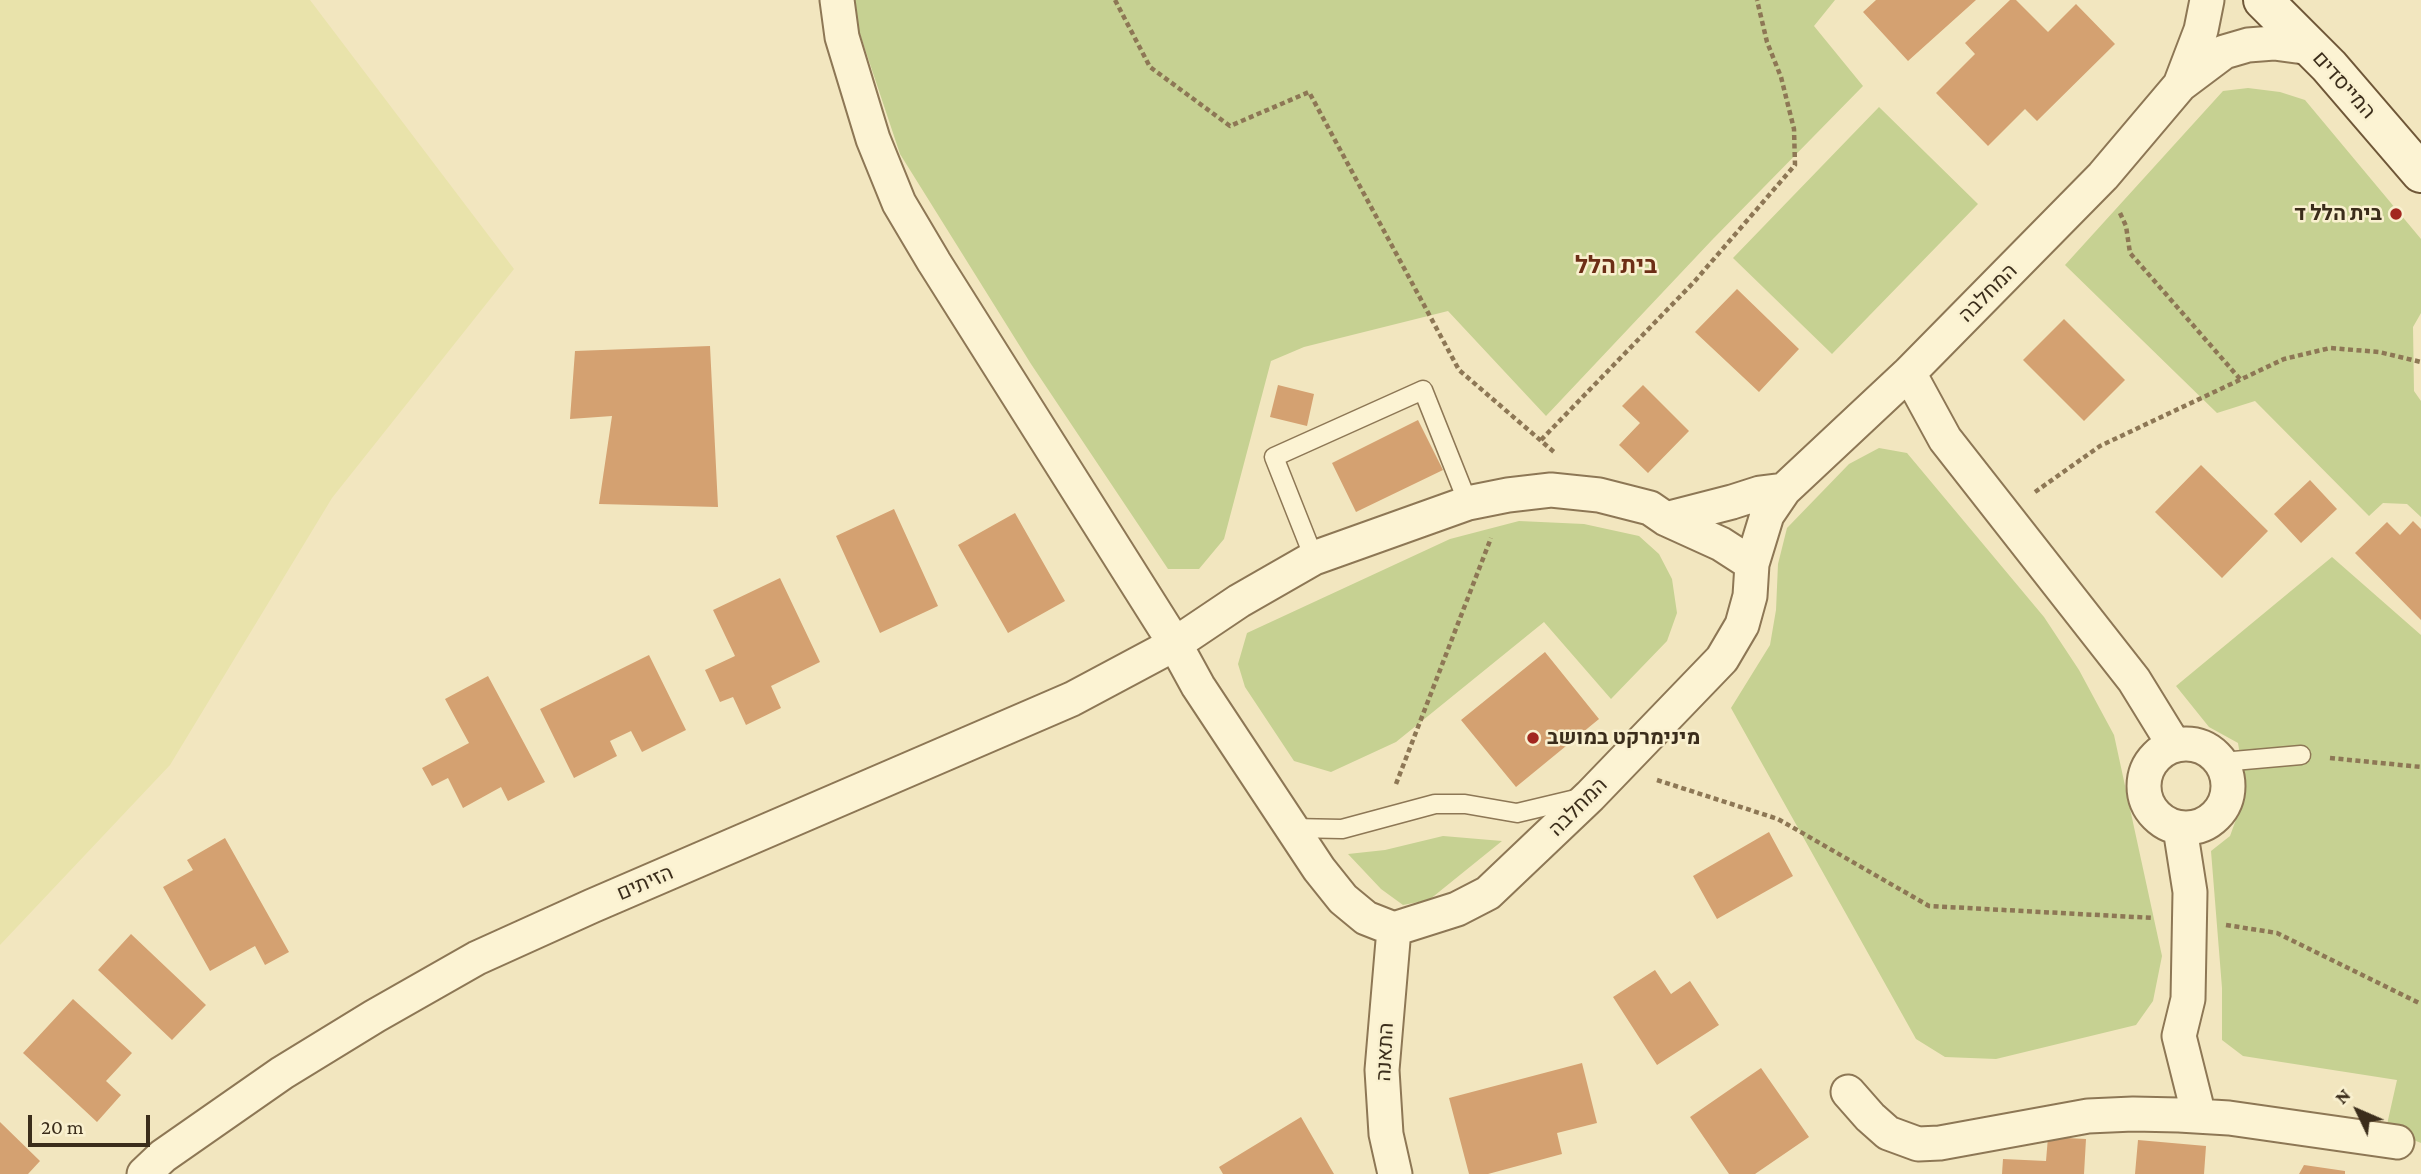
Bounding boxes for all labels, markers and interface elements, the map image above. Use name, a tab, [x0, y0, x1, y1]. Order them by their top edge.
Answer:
street label: המייסדים	[2307, 46, 2381, 124]
place label: בית הלל ד	[2294, 201, 2382, 227]
marker: בית הלל ד	[2388, 206, 2404, 222]
district label: בית הלל	[1575, 252, 1657, 280]
street label: המחלבה	[1953, 258, 2023, 328]
place label: מינימרקט במושב	[1547, 725, 1700, 751]
marker: מינימרקט במושב	[1525, 730, 1541, 746]
street label: המחלבה	[1543, 772, 1613, 842]
street label: הזיתים	[613, 860, 677, 906]
street label: התאנה	[1371, 1022, 1399, 1082]
north arrow	[2323, 1076, 2393, 1146]
text: N	[2330, 1084, 2355, 1108]
scale bar	[32, 1100, 154, 1144]
text: 20 m	[41, 1115, 84, 1139]

